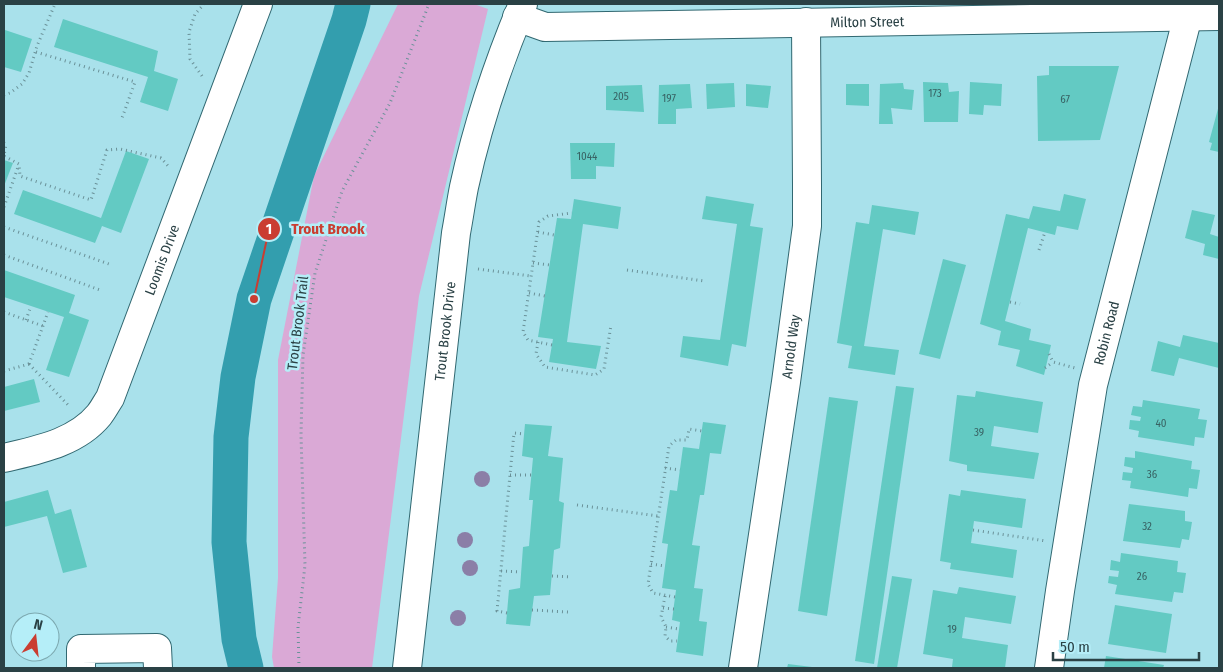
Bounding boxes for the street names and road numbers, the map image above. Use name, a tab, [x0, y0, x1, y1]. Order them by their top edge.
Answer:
street label: Milton Street	[830, 13, 905, 31]
street label: Loomis Drive	[141, 222, 183, 297]
street label: Trout Brook Trail	[284, 275, 312, 371]
street label: Trout Brook Drive	[431, 281, 459, 382]
street label: Robin Road	[1090, 299, 1123, 367]
street label: Arnold Way	[778, 313, 804, 380]

